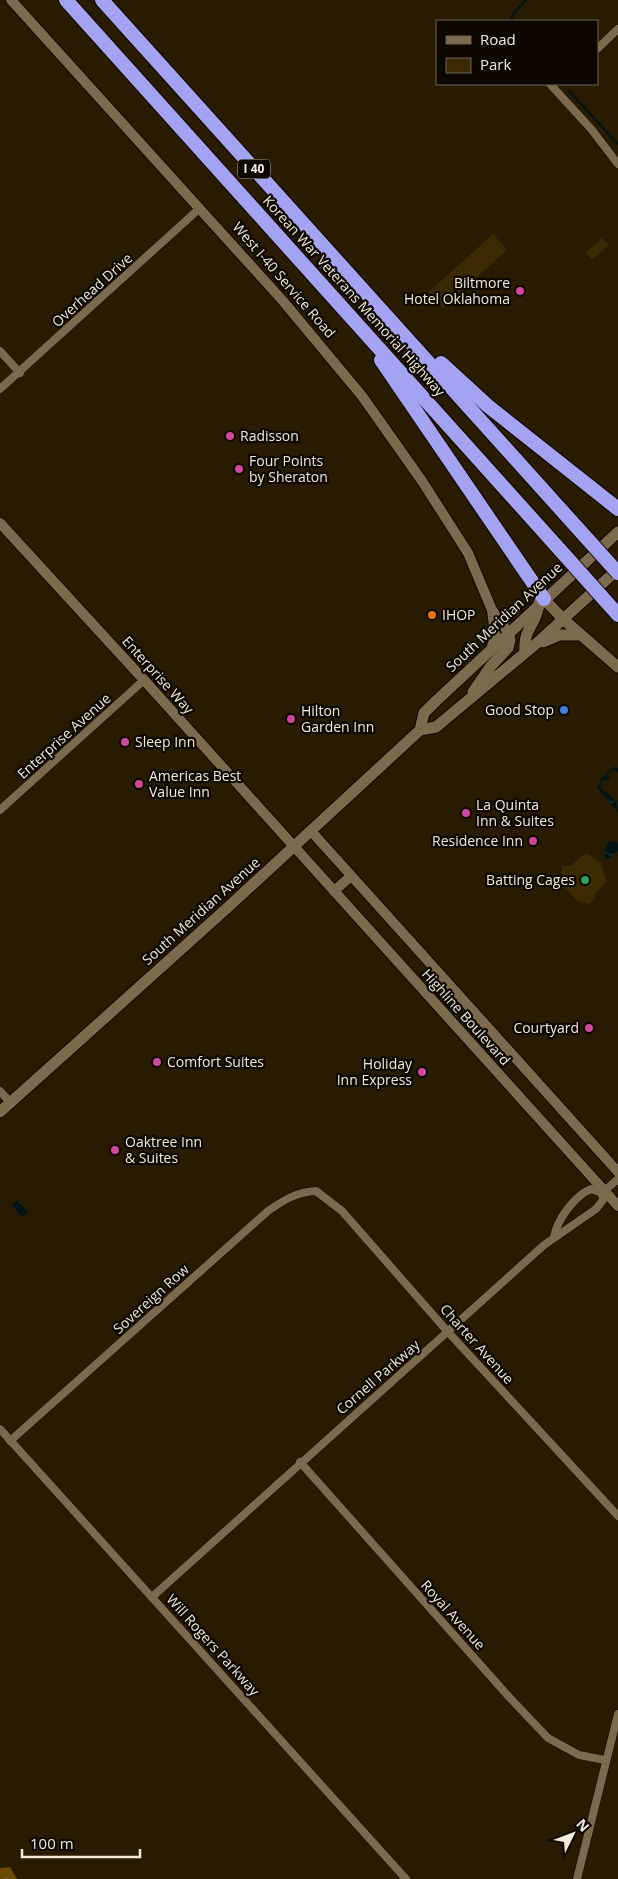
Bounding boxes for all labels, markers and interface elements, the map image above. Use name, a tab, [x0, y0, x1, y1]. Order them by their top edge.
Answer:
legend	[436, 20, 598, 85]
text: Road	[480, 29, 516, 49]
text: Park	[480, 54, 511, 74]
road number: I 40	[238, 160, 270, 178]
street label: Korean War Veterans Memorial Highway	[259, 191, 450, 401]
street label: West I-40 Service Road	[229, 218, 340, 342]
street label: Overhead Drive	[47, 248, 136, 331]
place label: Biltmore Hotel Oklahoma	[404, 273, 510, 308]
marker: Biltmore Hotel Oklahoma	[514, 285, 526, 297]
place label: Radisson	[240, 426, 299, 445]
marker: Radisson	[224, 430, 236, 442]
place label: Four Points by Sheraton	[249, 451, 328, 486]
marker: Four Points by Sheraton	[233, 463, 245, 475]
street label: South Meridian Avenue	[441, 558, 566, 676]
place label: IHOP	[442, 605, 476, 624]
marker: IHOP	[426, 609, 438, 621]
street label: Enterprise Way	[118, 632, 199, 718]
street label: Enterprise Avenue	[13, 688, 115, 783]
place label: Good Stop	[485, 700, 554, 719]
place label: Hilton Garden Inn	[301, 701, 374, 736]
marker: Good Stop	[558, 704, 570, 716]
marker: Hilton Garden Inn	[285, 713, 297, 725]
place label: Sleep Inn	[135, 732, 195, 751]
marker: Sleep Inn	[119, 736, 131, 748]
place label: Americas Best Value Inn	[149, 766, 241, 801]
marker: Americas Best Value Inn	[133, 778, 145, 790]
place label: La Quinta Inn & Suites	[476, 795, 554, 830]
marker: La Quinta Inn & Suites	[460, 807, 472, 819]
place label: Residence Inn	[432, 831, 523, 850]
marker: Residence Inn	[527, 835, 539, 847]
street label: South Meridian Avenue	[138, 852, 264, 969]
place label: Batting Cages	[486, 870, 575, 889]
marker: Batting Cages	[579, 874, 591, 886]
street label: Highline Boulevard	[418, 964, 515, 1069]
place label: Courtyard	[513, 1018, 579, 1037]
marker: Courtyard	[583, 1022, 595, 1034]
place label: Comfort Suites	[167, 1052, 264, 1071]
place label: Holiday Inn Express	[337, 1054, 413, 1089]
marker: Comfort Suites	[151, 1056, 163, 1068]
marker: Holiday Inn Express	[416, 1066, 428, 1078]
place label: Oaktree Inn & Suites	[125, 1132, 202, 1167]
marker: Oaktree Inn & Suites	[109, 1144, 121, 1156]
street label: Sovereign Row	[109, 1259, 193, 1338]
street label: Charter Avenue	[436, 1299, 519, 1388]
street label: Cornell Parkway	[332, 1334, 424, 1418]
street label: Royal Avenue	[417, 1576, 490, 1654]
street label: Will Rogers Parkway	[163, 1590, 265, 1700]
north arrow	[548, 1809, 598, 1859]
text: N	[572, 1814, 594, 1836]
scale bar	[22, 1826, 140, 1858]
text: 100 m	[30, 1833, 74, 1853]

